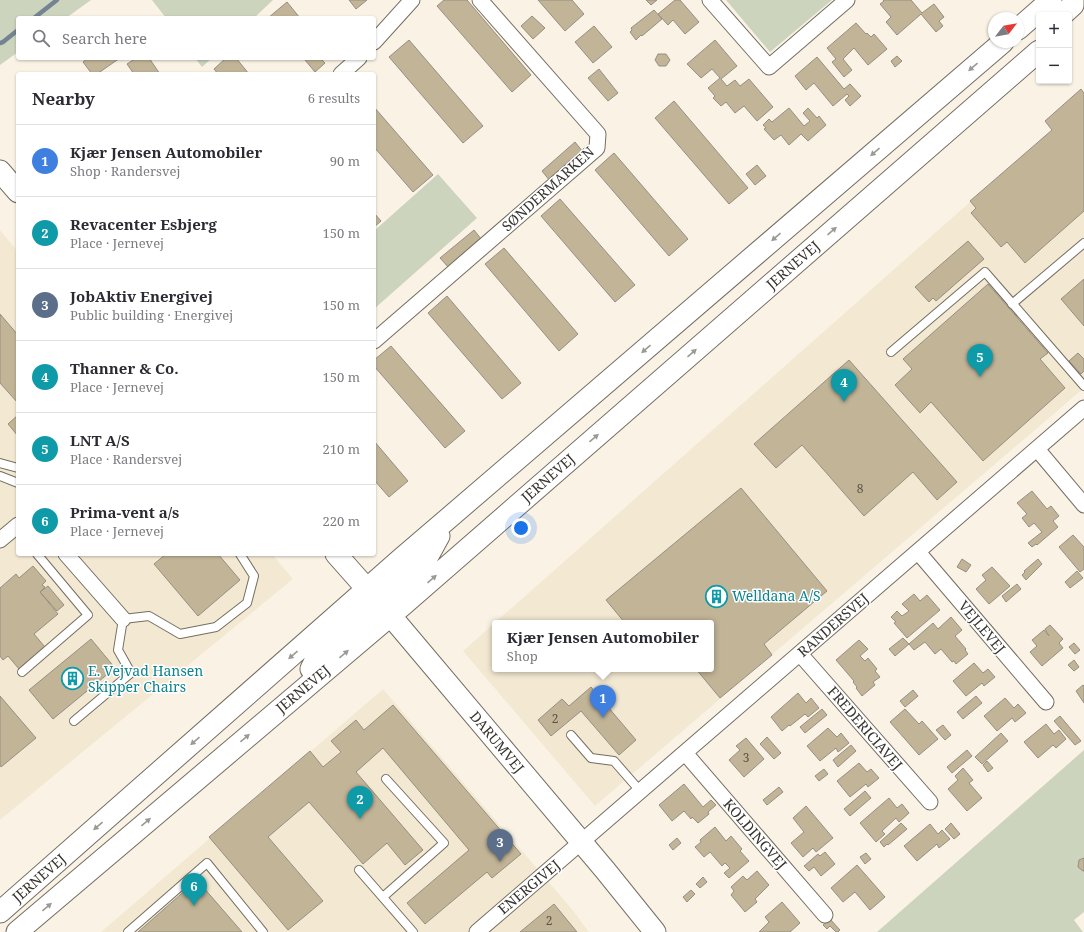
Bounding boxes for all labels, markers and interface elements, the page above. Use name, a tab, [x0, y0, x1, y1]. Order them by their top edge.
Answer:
north arrow	[988, 12, 1024, 48]
map controls	[1036, 12, 1072, 84]
button: +	[1036, 12, 1072, 48]
search box	[16, 16, 376, 60]
icon: search	[30, 27, 52, 49]
text: Search here	[62, 28, 147, 48]
button: −	[1036, 48, 1072, 84]
one-way arrow	[968, 63, 978, 72]
text: Nearby	[32, 87, 95, 110]
text: 6 results	[308, 89, 360, 107]
text: Kjær Jensen Automobiler	[70, 142, 262, 162]
street label: SØNDERMARKEN	[497, 142, 598, 235]
one-way arrow	[869, 148, 880, 157]
text: 1	[41, 152, 49, 170]
text: 90 m	[330, 152, 360, 170]
text: Shop · Randersvej	[70, 162, 180, 180]
text: Revacenter Esbjerg	[70, 214, 217, 234]
text: 2	[41, 224, 49, 242]
text: 150 m	[323, 224, 360, 242]
one-way arrow	[827, 226, 837, 235]
one-way arrow	[771, 232, 781, 242]
text: Place · Jernevej	[70, 234, 164, 252]
street label: JERNEVEJ	[761, 236, 824, 294]
text: JobAktiv Energivej	[70, 286, 213, 306]
text: 3	[41, 296, 49, 314]
text: 150 m	[323, 296, 360, 314]
text: Public building · Energivej	[70, 306, 233, 324]
pin: 5	[967, 344, 993, 377]
one-way arrow	[640, 345, 651, 354]
one-way arrow	[687, 349, 696, 358]
text: Thanner & Co.	[70, 358, 179, 378]
text: 4	[41, 368, 49, 386]
text: 150 m	[323, 368, 360, 386]
pin: 4	[831, 369, 857, 402]
text: Place · Jernevej	[70, 378, 164, 396]
text: LNT A/S	[70, 430, 130, 450]
one-way arrow	[588, 434, 599, 443]
text: 5	[41, 440, 49, 458]
text: 210 m	[323, 440, 360, 458]
street label: JERNEVEJ	[516, 449, 579, 507]
text: Place · Randersvej	[70, 450, 182, 468]
house number: 8	[857, 480, 864, 497]
text: Prima-vent a/s	[70, 502, 179, 522]
text: 6	[41, 512, 49, 530]
text: 220 m	[323, 512, 360, 530]
your location	[511, 518, 531, 538]
text: Place · Jernevej	[70, 522, 164, 540]
one-way arrow	[428, 575, 437, 584]
building icon: Welldana A/S	[704, 583, 730, 609]
place label: Welldana A/S	[732, 586, 821, 605]
street label: RANDERSVEJ	[793, 588, 872, 661]
street label: VEJLEVEJ	[955, 596, 1010, 657]
popup	[492, 620, 714, 672]
text: Kjær Jensen Automobiler	[507, 627, 699, 647]
text: Shop	[507, 647, 538, 665]
one-way arrow	[339, 649, 349, 658]
one-way arrow	[288, 650, 298, 660]
street label: JERNEVEJ	[271, 660, 334, 717]
place label: E. Vejvad Hansen Skipper Chairs	[88, 661, 203, 696]
building icon: E. Vejvad Hansen Skipper Chairs	[59, 666, 85, 692]
street label: FREDERICIAVEJ	[824, 682, 907, 774]
pin: 1	[590, 685, 616, 718]
street label: DARUMVEJ	[466, 707, 529, 777]
house number: 2	[552, 710, 558, 727]
one-way arrow	[240, 734, 250, 743]
one-way arrow	[190, 736, 201, 745]
house number: 3	[743, 749, 750, 766]
pin: 2	[347, 786, 373, 819]
street label: KOLDINGVEJ	[719, 794, 791, 873]
one-way arrow	[141, 818, 151, 827]
one-way arrow	[92, 822, 103, 831]
pin: 3	[487, 829, 513, 862]
street label: JERNEVEJ	[7, 849, 70, 907]
street label: ENERGIVEJ	[494, 855, 564, 918]
pin: 6	[181, 873, 207, 906]
one-way arrow	[42, 902, 52, 911]
house number: 2	[546, 912, 552, 929]

